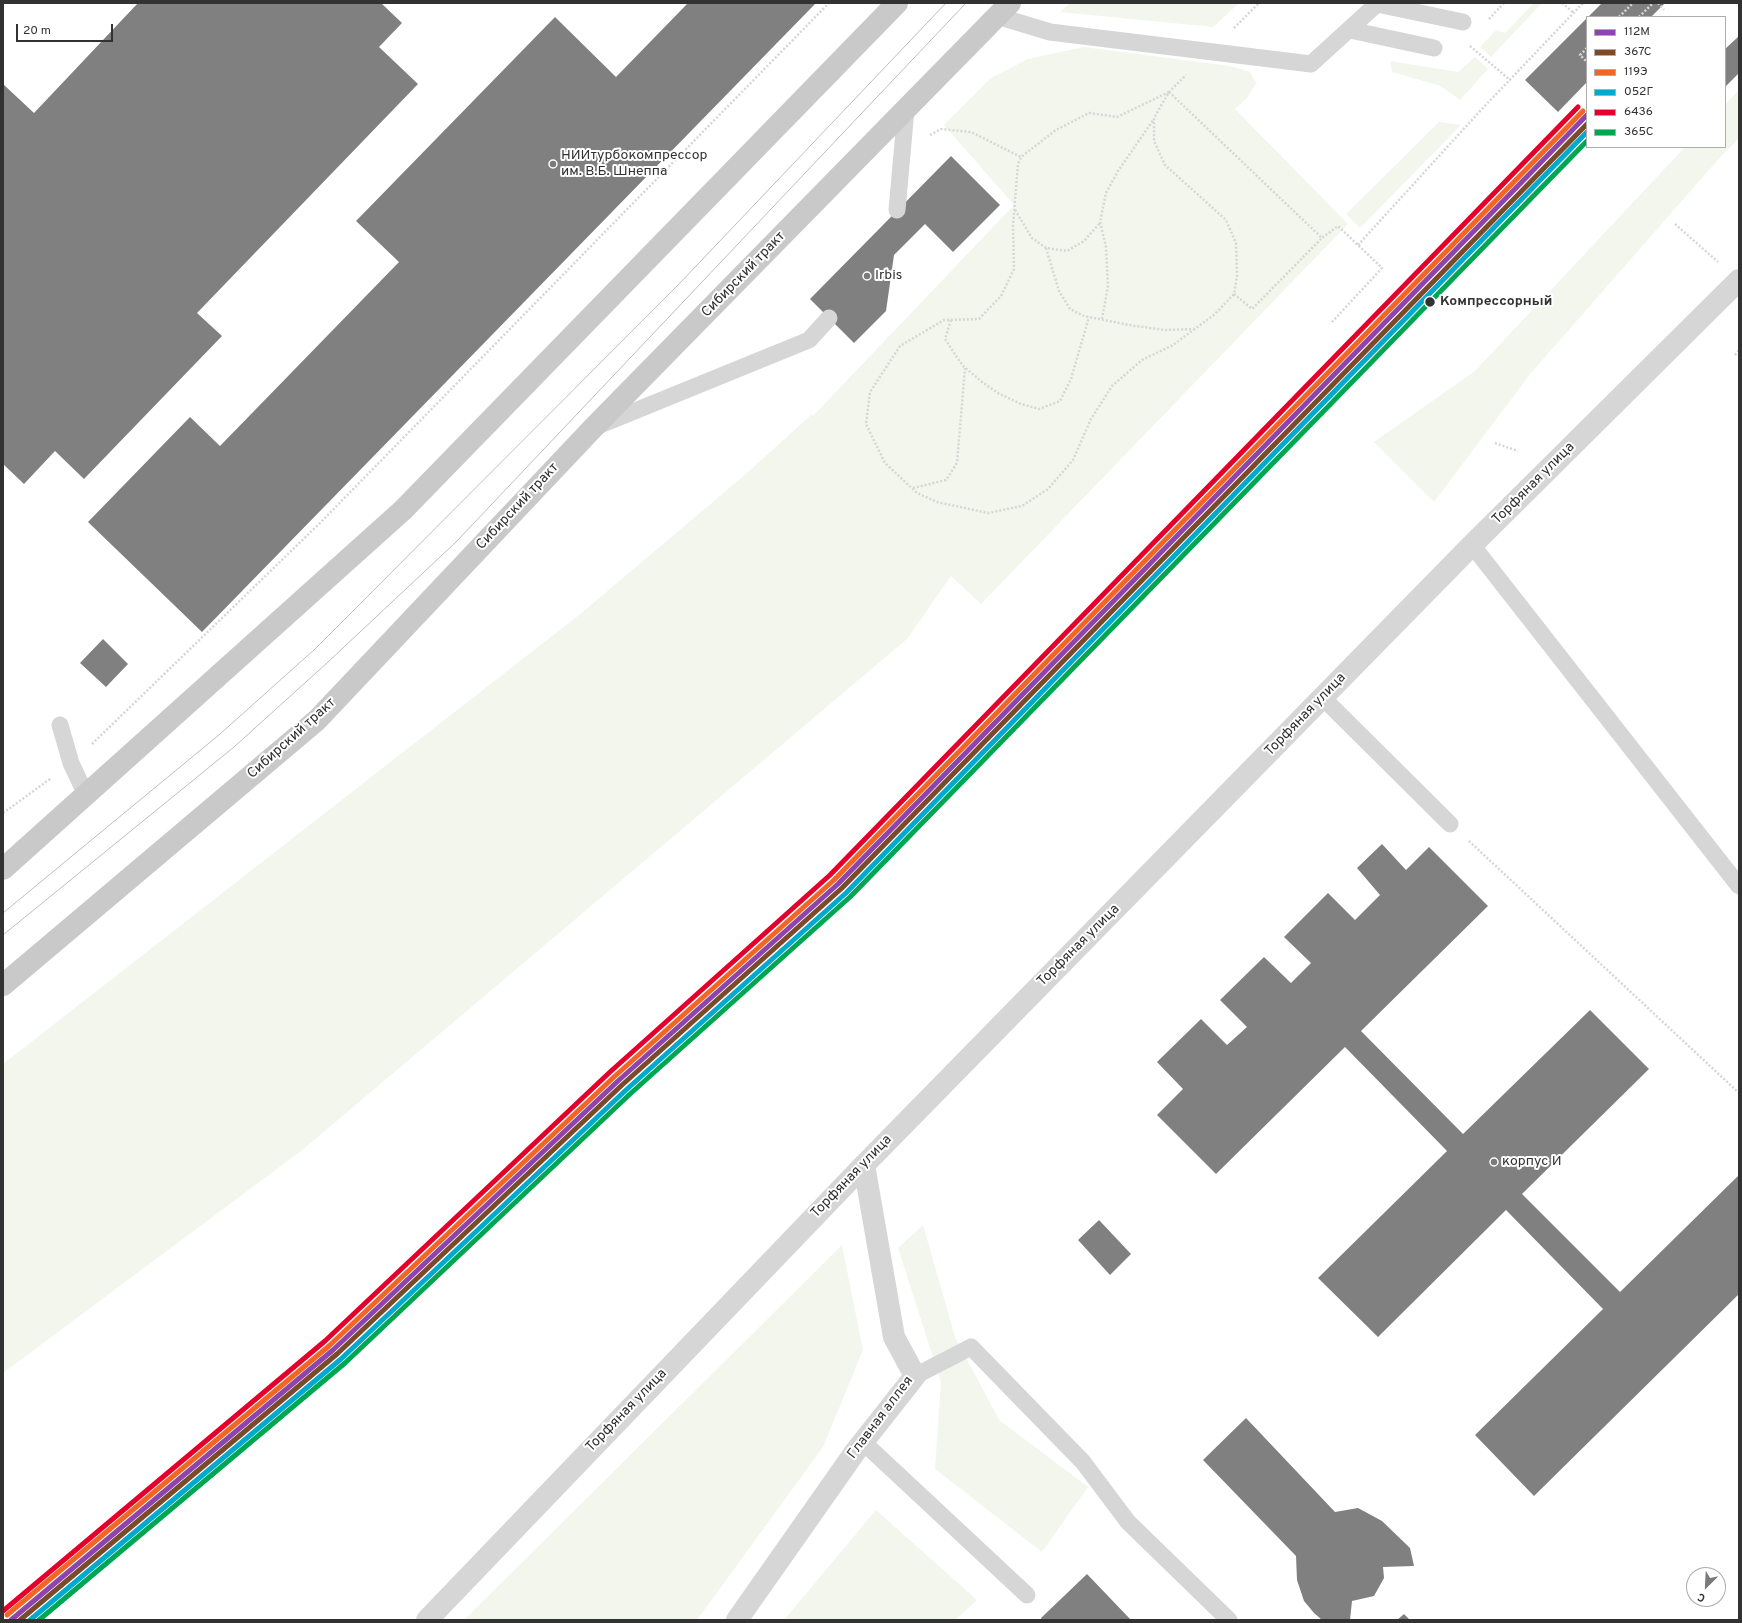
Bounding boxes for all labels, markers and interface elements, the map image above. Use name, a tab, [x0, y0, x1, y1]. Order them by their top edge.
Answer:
scale bar	[18, 16, 115, 42]
legend	[1586, 16, 1726, 148]
text: 20 m	[23, 23, 51, 39]
text: 112М	[1624, 24, 1650, 40]
text: 367С	[1624, 44, 1652, 60]
text: 119Э	[1624, 64, 1648, 80]
text: 052Г	[1624, 84, 1653, 100]
text: 6436	[1624, 104, 1653, 120]
text: 365С	[1624, 124, 1654, 140]
place label: НИИтурбокомпрессор им. В.Б. Шнеппа	[561, 148, 707, 180]
marker: НИИтурбокомпрессор им. В.Б. Шнеппа	[548, 159, 558, 169]
street label: Сибирский тракт	[699, 229, 789, 321]
place label: Irbis	[875, 268, 902, 284]
marker: Irbis	[862, 271, 872, 281]
place label: Компрессорный	[1440, 294, 1552, 310]
marker: Компрессорный	[1423, 295, 1437, 309]
street label: Торфяная улица	[1489, 439, 1579, 529]
street label: Сибирский тракт	[473, 460, 563, 554]
street label: Торфяная улица	[1262, 670, 1350, 760]
street label: Сибирский тракт	[244, 695, 340, 783]
street label: Торфяная улица	[1034, 901, 1124, 991]
street label: Торфяная улица	[808, 1132, 896, 1222]
place label: корпус И	[1502, 1154, 1562, 1170]
marker: корпус И	[1489, 1157, 1499, 1167]
street label: Торфяная улица	[583, 1366, 671, 1456]
street label: Главная аллея	[845, 1373, 917, 1463]
north arrow	[1686, 1567, 1726, 1607]
text: С	[1695, 1589, 1708, 1605]

